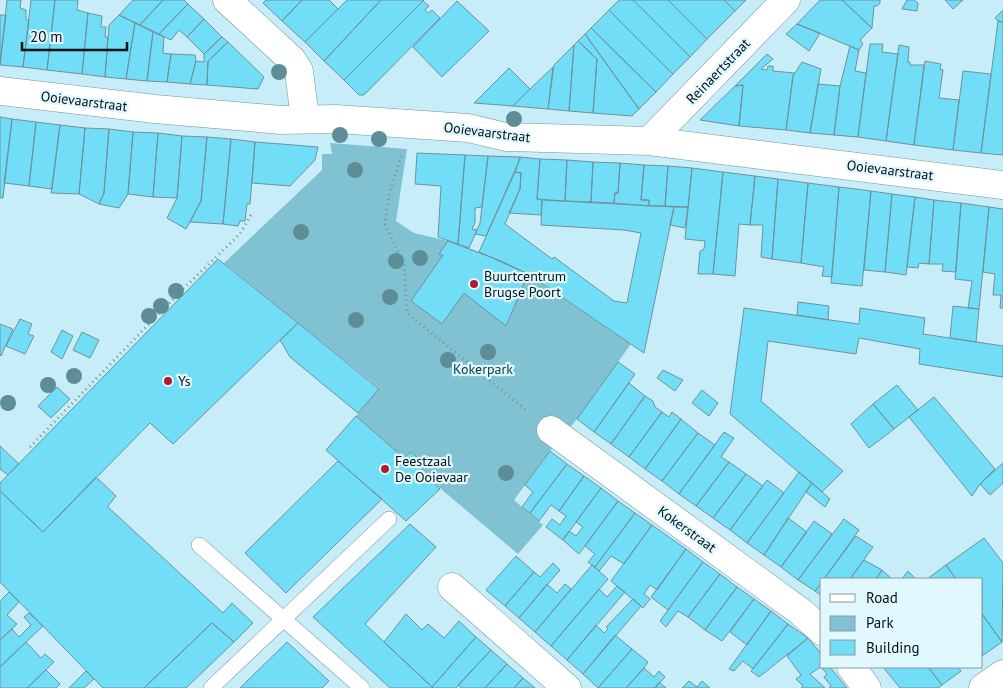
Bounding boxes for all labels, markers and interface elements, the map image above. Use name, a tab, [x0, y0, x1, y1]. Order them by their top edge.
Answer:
scale bar	[22, 20, 128, 52]
text: 20 m	[30, 27, 63, 46]
street label: Reinaertstraat	[682, 34, 754, 108]
street label: Ooievaarstraat	[40, 87, 129, 115]
street label: Ooievaarstraat	[443, 118, 532, 146]
street label: Ooievaarstraat	[846, 156, 935, 184]
place label: Buurtcentrum Brugse Poort	[484, 267, 566, 301]
marker: Buurtcentrum Brugse Poort	[468, 278, 480, 290]
park label: Kokerpark	[453, 360, 513, 378]
place label: Ys	[178, 372, 191, 390]
marker: Ys	[162, 375, 174, 387]
place label: Feestzaal De Ooievaar	[395, 452, 468, 486]
marker: Feestzaal De Ooievaar	[379, 463, 391, 475]
street label: Kokerstraat	[654, 502, 720, 556]
legend	[820, 578, 983, 668]
text: Road	[866, 588, 898, 607]
text: Park	[866, 613, 894, 632]
text: Building	[866, 638, 920, 657]

